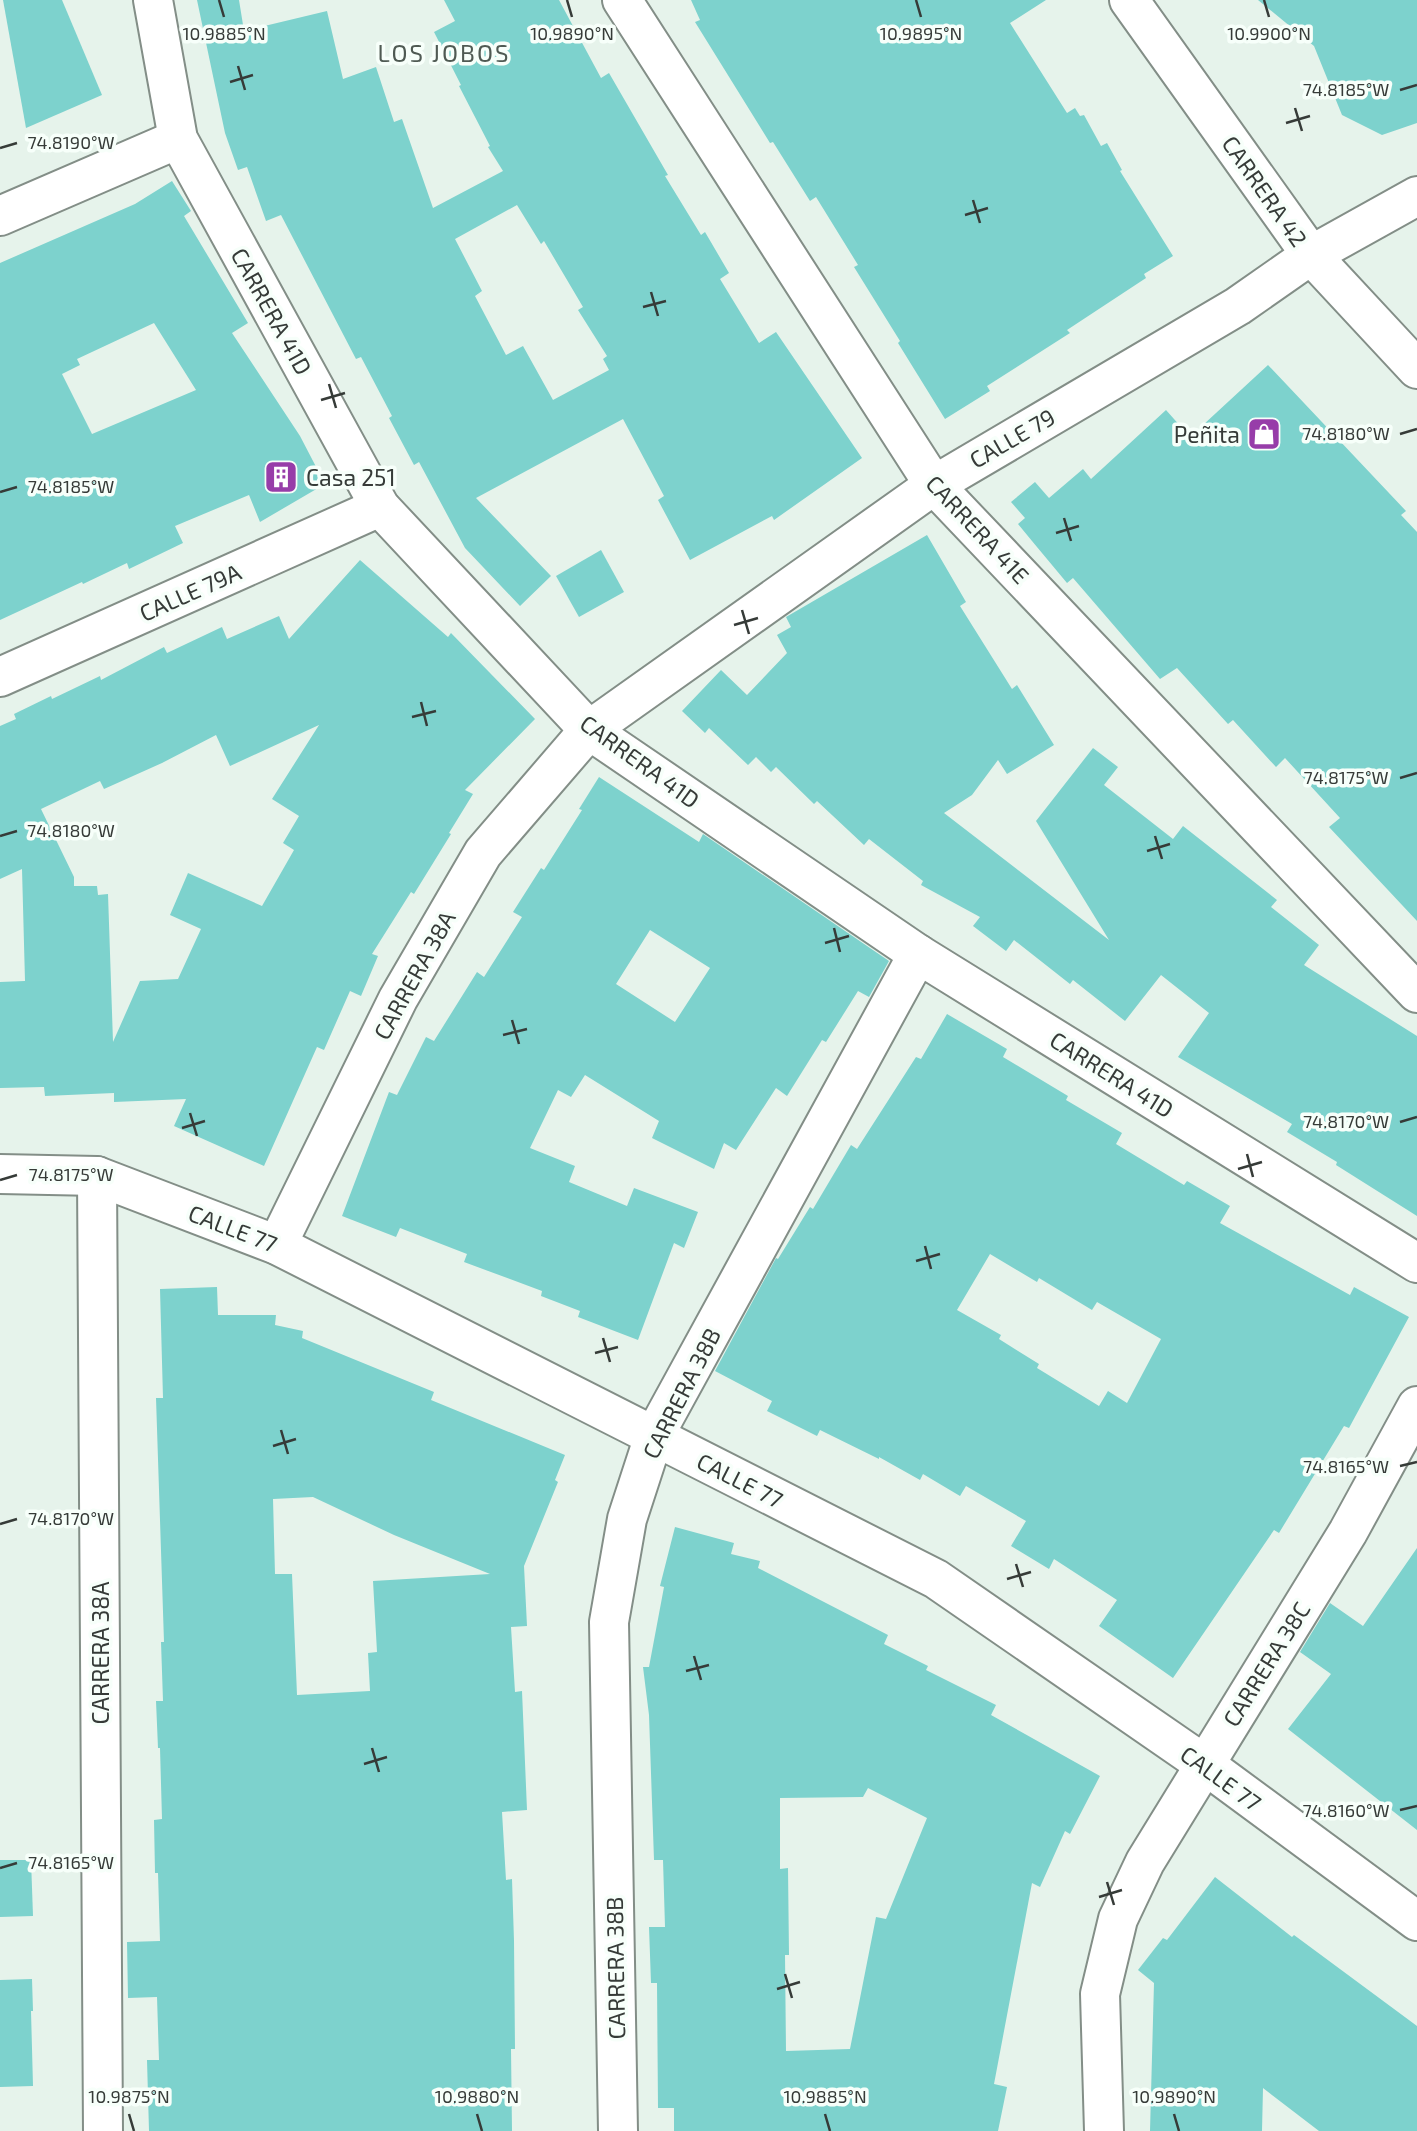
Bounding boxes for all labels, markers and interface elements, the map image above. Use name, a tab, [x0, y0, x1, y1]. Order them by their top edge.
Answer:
text: 10.9885°N	[182, 22, 266, 44]
text: 10.9890°N	[530, 22, 614, 44]
text: 10.9895°N	[880, 22, 962, 44]
text: 10.9900°N	[1227, 22, 1311, 44]
district label: LOS JOBOS	[378, 38, 510, 67]
text: 74.8185°W	[1303, 78, 1389, 100]
street label: CARRERA 42	[1217, 130, 1313, 252]
text: 74.8190°W	[27, 131, 115, 153]
street label: CARRERA 41D	[226, 243, 318, 379]
street label: CALLE 79	[964, 402, 1060, 474]
shop icon: Peñita	[1245, 415, 1283, 453]
place label: Peñita	[1174, 420, 1240, 448]
text: 74.8180°W	[1302, 422, 1390, 444]
building icon: Casa 251	[262, 458, 300, 496]
place label: Casa 251	[306, 463, 396, 491]
street label: CARRERA 41E	[921, 469, 1035, 589]
text: 74.8185°W	[28, 475, 114, 497]
street label: CALLE 79A	[135, 557, 246, 627]
street label: CARRERA 41D	[575, 708, 705, 814]
text: 74.8175°W	[1304, 766, 1388, 788]
text: 74.8180°W	[27, 819, 115, 841]
street label: CARRERA 38A	[367, 905, 461, 1044]
street label: CARRERA 41D	[1045, 1025, 1179, 1123]
text: 74.8170°W	[1303, 1110, 1389, 1132]
text: 74.8175°W	[29, 1163, 113, 1185]
street label: CALLE 77	[185, 1198, 281, 1258]
street label: CARRERA 38B	[636, 1323, 726, 1463]
street label: CALLE 77	[692, 1447, 788, 1514]
text: 74.8165°W	[1303, 1455, 1389, 1477]
text: 74.8170°W	[28, 1507, 114, 1529]
street label: CARRERA 38A	[86, 1581, 114, 1724]
street label: CARRERA 38C	[1217, 1597, 1315, 1731]
street label: CALLE 77	[1175, 1739, 1267, 1817]
text: 74.8160°W	[1302, 1799, 1390, 1821]
text: 74.8165°W	[28, 1851, 114, 1873]
street label: CARRERA 38B	[600, 1896, 630, 2040]
text: 10.9875°N	[88, 2085, 170, 2107]
text: 10.9880°N	[435, 2085, 519, 2107]
text: 10.9885°N	[783, 2085, 867, 2107]
text: 10.9890°N	[1132, 2085, 1216, 2107]

